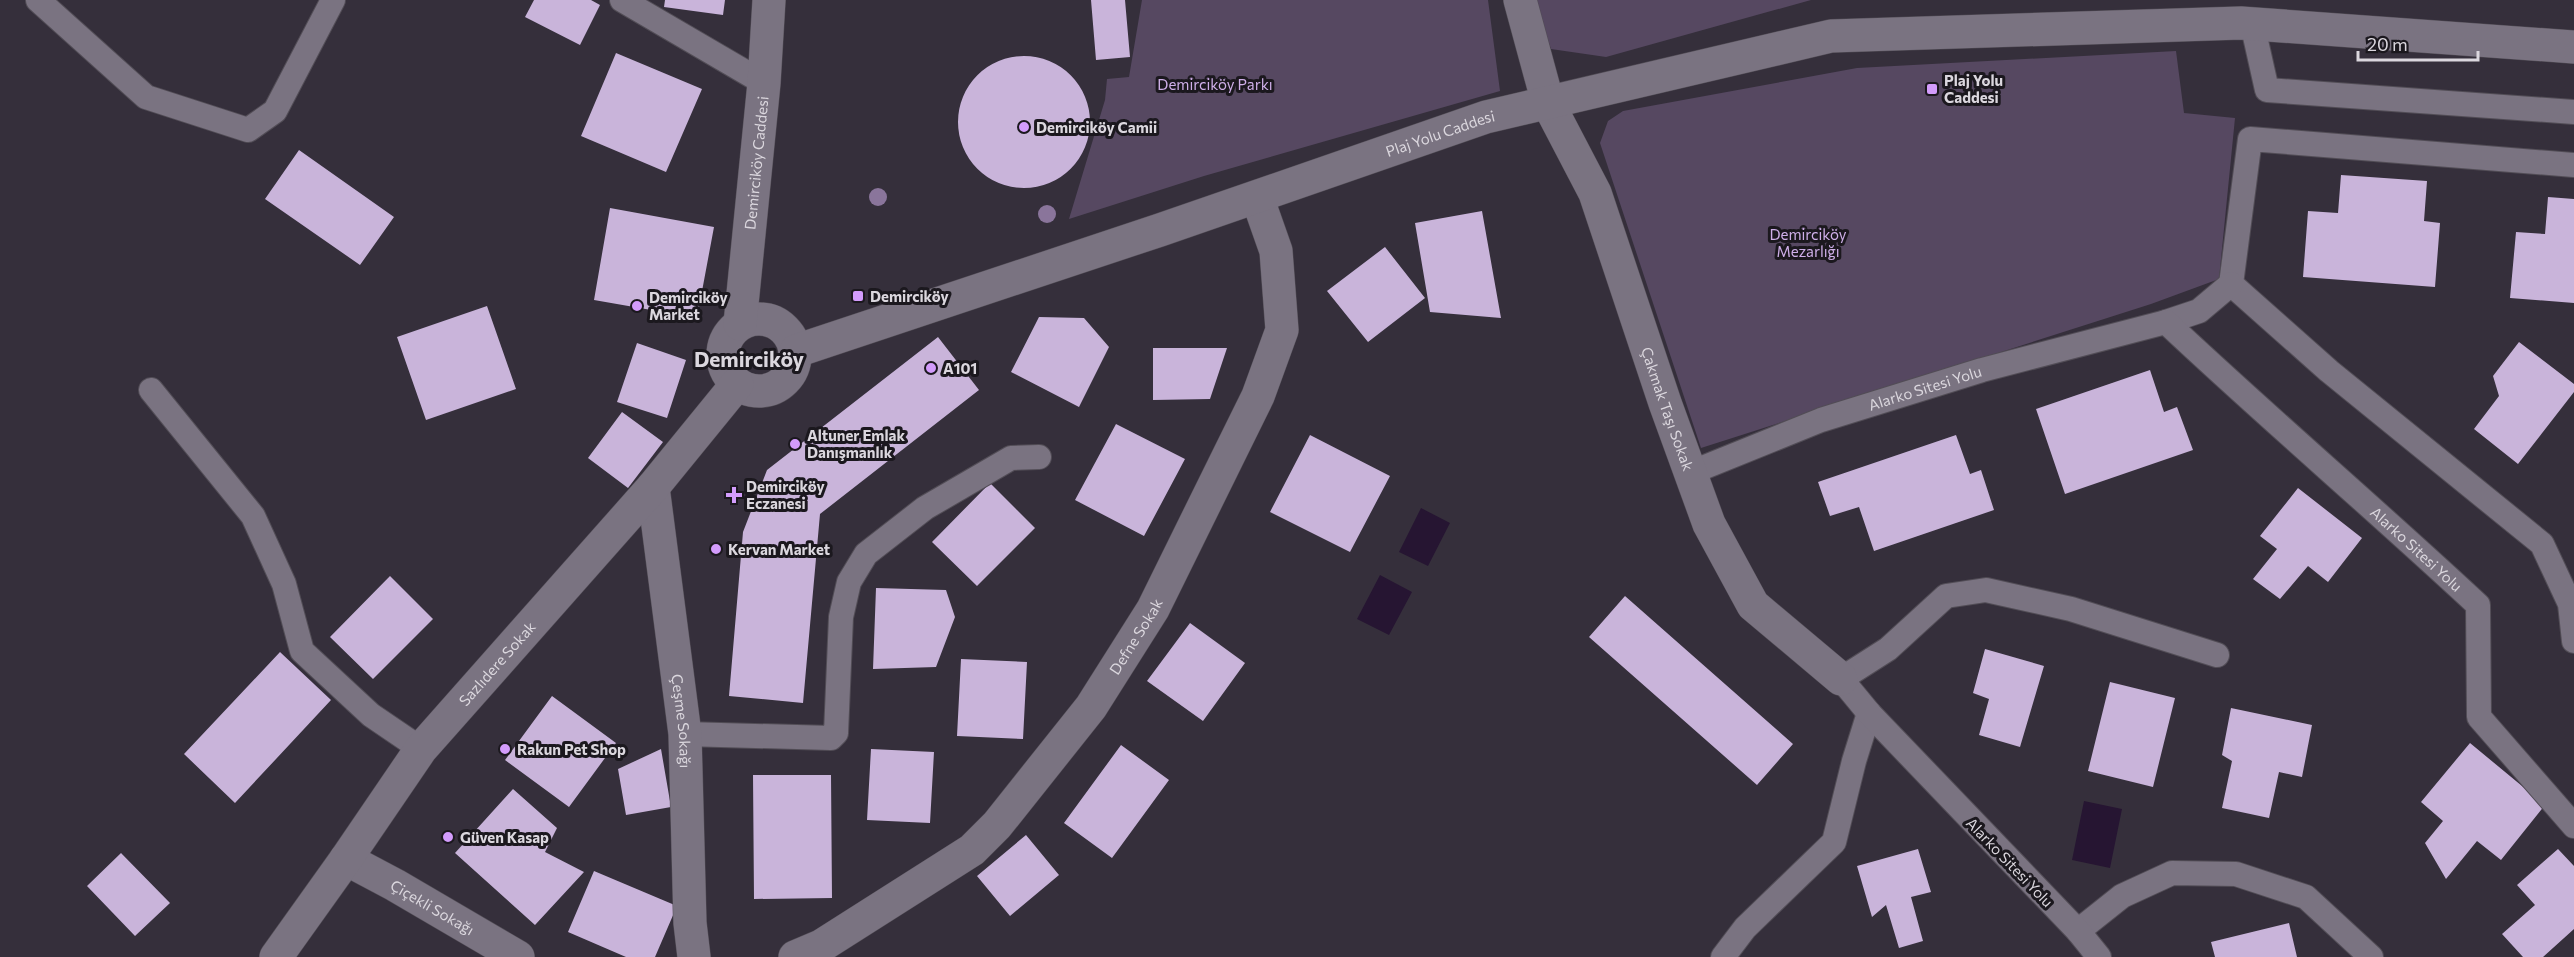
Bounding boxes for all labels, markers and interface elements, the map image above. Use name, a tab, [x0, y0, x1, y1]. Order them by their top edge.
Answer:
scale bar	[2358, 24, 2478, 62]
text: 20 m	[2367, 33, 2408, 55]
place label: Plaj Yolu Caddesi	[1944, 71, 2003, 106]
park label: Demirciköy Parkı	[1157, 75, 1273, 93]
marker: Plaj Yolu Caddesi	[1925, 82, 1939, 96]
street label: Demirciköy Caddesi	[740, 95, 772, 230]
street label: Plaj Yolu Caddesi	[1383, 106, 1496, 160]
place label: Demirciköy Camii	[1036, 118, 1157, 136]
marker: Demirciköy Camii	[1017, 120, 1031, 134]
park label: Demirciköy Mezarlığı	[1769, 225, 1847, 260]
place label: Demirciköy	[870, 287, 949, 305]
place label: Demirciköy Market	[649, 288, 728, 323]
marker: Demirciköy	[851, 289, 865, 303]
marker: Demirciköy Market	[630, 299, 644, 313]
street label: Çakmak Taşı Sokak	[1638, 345, 1698, 473]
district label: Demirciköy	[694, 346, 805, 371]
place label: A101	[943, 359, 977, 377]
marker: A101	[924, 361, 938, 375]
street label: Alarko Sitesi Yolu	[1866, 362, 1984, 414]
place label: Altuner Emlak Danışmanlık	[807, 426, 905, 461]
marker: Altuner Emlak Danışmanlık	[788, 437, 802, 451]
place label: Demirciköy Eczanesi	[746, 477, 825, 512]
marker: Demirciköy Eczanesi	[727, 488, 741, 502]
street label: Alarko Sitesi Yolu	[2367, 503, 2466, 595]
place label: Kervan Market	[728, 540, 830, 558]
marker: Kervan Market	[709, 542, 723, 556]
street label: Defne Sokak	[1105, 595, 1166, 678]
street label: Sazlıdere Sokak	[455, 617, 539, 709]
street label: Çeşme Sokağı	[668, 673, 695, 769]
place label: Rakun Pet Shop	[517, 740, 626, 758]
marker: Rakun Pet Shop	[498, 742, 512, 756]
street label: Alarko Sitesi Yolu	[1963, 814, 2057, 910]
place label: Güven Kasap	[460, 828, 549, 846]
marker: Güven Kasap	[441, 830, 455, 844]
street label: Çiçekli Sokağı	[387, 875, 478, 938]

